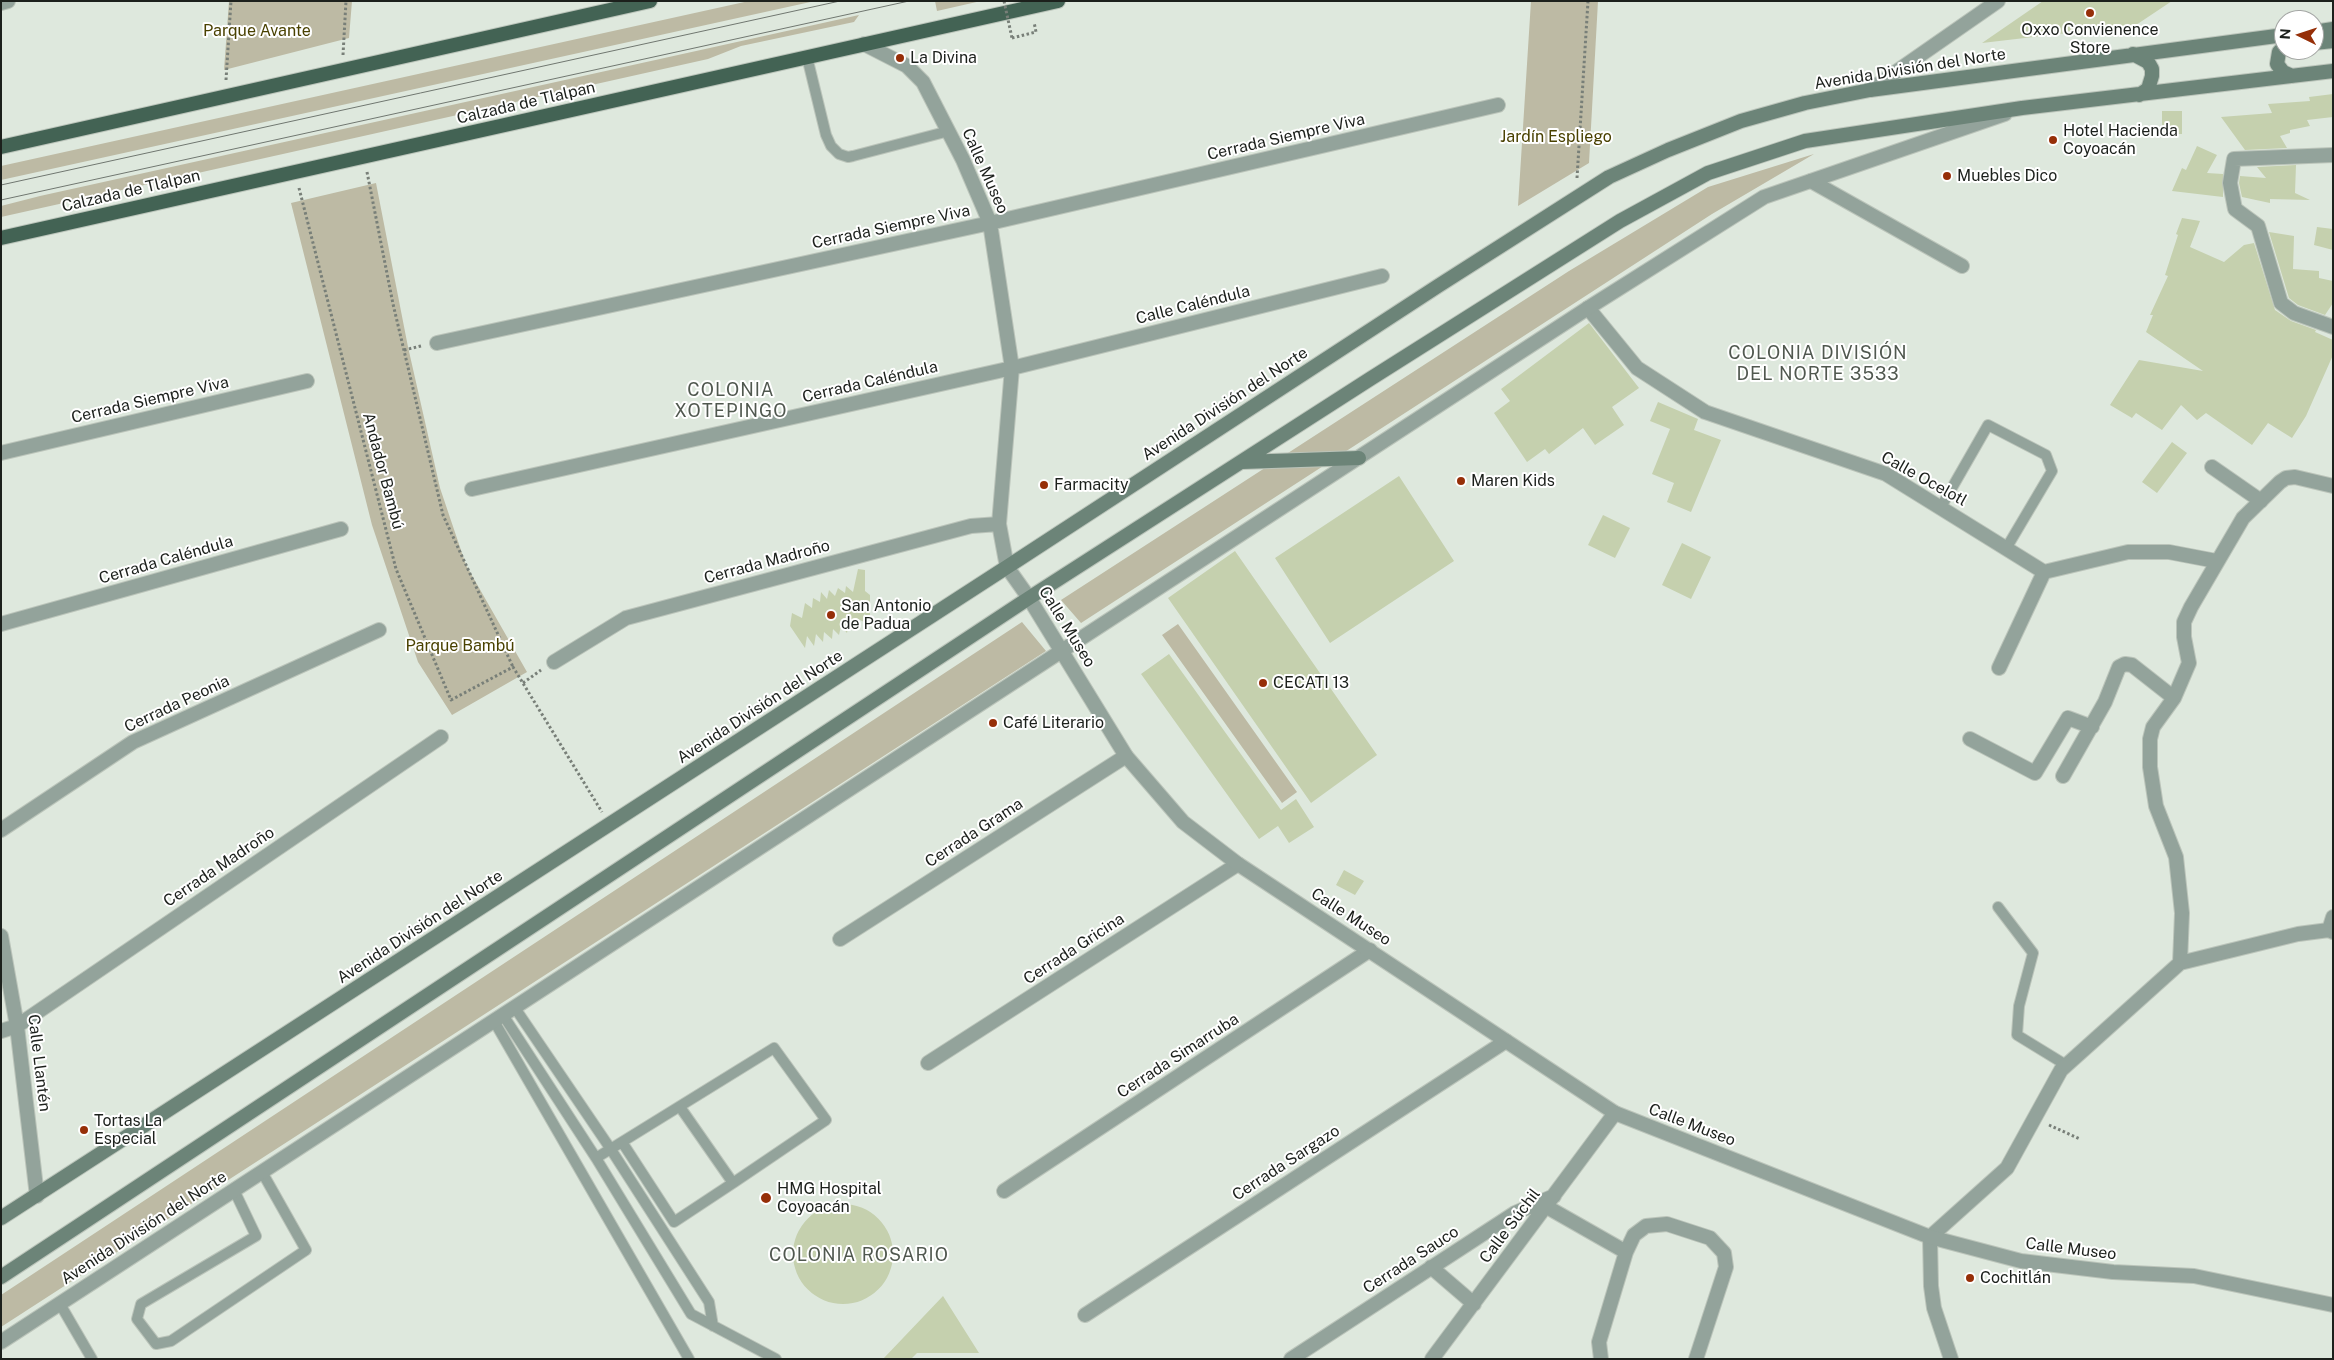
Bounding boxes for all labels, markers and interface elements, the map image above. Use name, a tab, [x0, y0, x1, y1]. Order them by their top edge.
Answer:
marker: Oxxo Convienence Store	[2084, 7, 2096, 19]
north arrow	[2274, 10, 2324, 60]
place label: Oxxo Convienence Store	[2021, 20, 2159, 58]
park label: Parque Avante	[203, 21, 311, 41]
text: N	[2277, 28, 2293, 40]
street label: Avenida División del Norte	[1813, 44, 2007, 94]
place label: La Divina	[910, 48, 977, 68]
marker: La Divina	[894, 52, 906, 64]
street label: Calzada de Tlalpan	[455, 78, 597, 128]
street label: Cerrada Siempre Viva	[1205, 110, 1367, 164]
place label: Hotel Hacienda Coyoacán	[2063, 121, 2178, 159]
street label: Calle Museo	[958, 125, 1012, 217]
park label: Jardín Espliego	[1500, 127, 1612, 147]
marker: Hotel Hacienda Coyoacán	[2047, 134, 2059, 146]
street label: Calzada de Tlalpan	[60, 166, 202, 216]
place label: Muebles Dico	[1957, 166, 2057, 186]
marker: Muebles Dico	[1941, 170, 1953, 182]
street label: Cerrada Siempre Viva	[810, 201, 972, 253]
street label: Calle Caléndula	[1134, 282, 1252, 328]
district label: COLONIA DIVISIÓN DEL NORTE 3533	[1726, 342, 1910, 384]
street label: Avenida División del Norte	[1139, 343, 1311, 465]
street label: Cerrada Caléndula	[800, 357, 940, 407]
street label: Cerrada Siempre Viva	[69, 373, 231, 427]
district label: COLONIA XOTEPINGO	[673, 379, 789, 422]
street label: Andador Bambú	[358, 411, 408, 531]
street label: Calle Ocelotl	[1878, 448, 1970, 510]
place label: Maren Kids	[1471, 471, 1555, 491]
place label: Farmacity	[1054, 475, 1128, 495]
marker: Maren Kids	[1455, 475, 1467, 487]
marker: Farmacity	[1038, 479, 1050, 491]
street label: Cerrada Caléndula	[97, 532, 235, 588]
street label: Cerrada Madroño	[702, 536, 832, 588]
street label: Calle Museo	[1035, 583, 1099, 671]
place label: San Antonio de Padua	[841, 596, 931, 634]
marker: San Antonio de Padua	[825, 609, 837, 621]
park label: Parque Bambú	[406, 636, 514, 656]
street label: Avenida División del Norte	[674, 646, 846, 768]
street label: Cerrada Peonia	[121, 671, 233, 737]
place label: CECATI 13	[1273, 673, 1349, 693]
marker: CECATI 13	[1257, 677, 1269, 689]
place label: Café Literario	[1003, 713, 1104, 733]
marker: Café Literario	[987, 717, 999, 729]
street label: Cerrada Grama	[922, 794, 1026, 872]
street label: Cerrada Madroño	[160, 823, 278, 911]
street label: Avenida División del Norte	[334, 866, 506, 988]
street label: Calle Museo	[1307, 884, 1395, 950]
street label: Cerrada Gricina	[1020, 909, 1128, 989]
street label: Cerrada Simarruba	[1114, 1010, 1242, 1102]
street label: Calle Llantén	[24, 1013, 54, 1113]
street label: Calle Museo	[1646, 1100, 1738, 1150]
place label: Tortas La Especial	[94, 1111, 162, 1149]
street label: Cerrada Sargazo	[1229, 1121, 1343, 1205]
marker: Tortas La Especial	[78, 1124, 90, 1136]
street label: Avenida División del Norte	[58, 1167, 230, 1289]
place label: HMG Hospital Coyoacán	[777, 1179, 882, 1217]
street label: Calle Súchil	[1476, 1185, 1544, 1267]
marker: HMG Hospital Coyoacán	[759, 1191, 773, 1205]
street label: Cerrada Sauco	[1360, 1222, 1462, 1298]
street label: Calle Museo	[2024, 1234, 2118, 1264]
district label: COLONIA ROSARIO	[767, 1244, 951, 1266]
place label: Cochitlán	[1980, 1268, 2051, 1288]
marker: Cochitlán	[1964, 1272, 1976, 1284]

